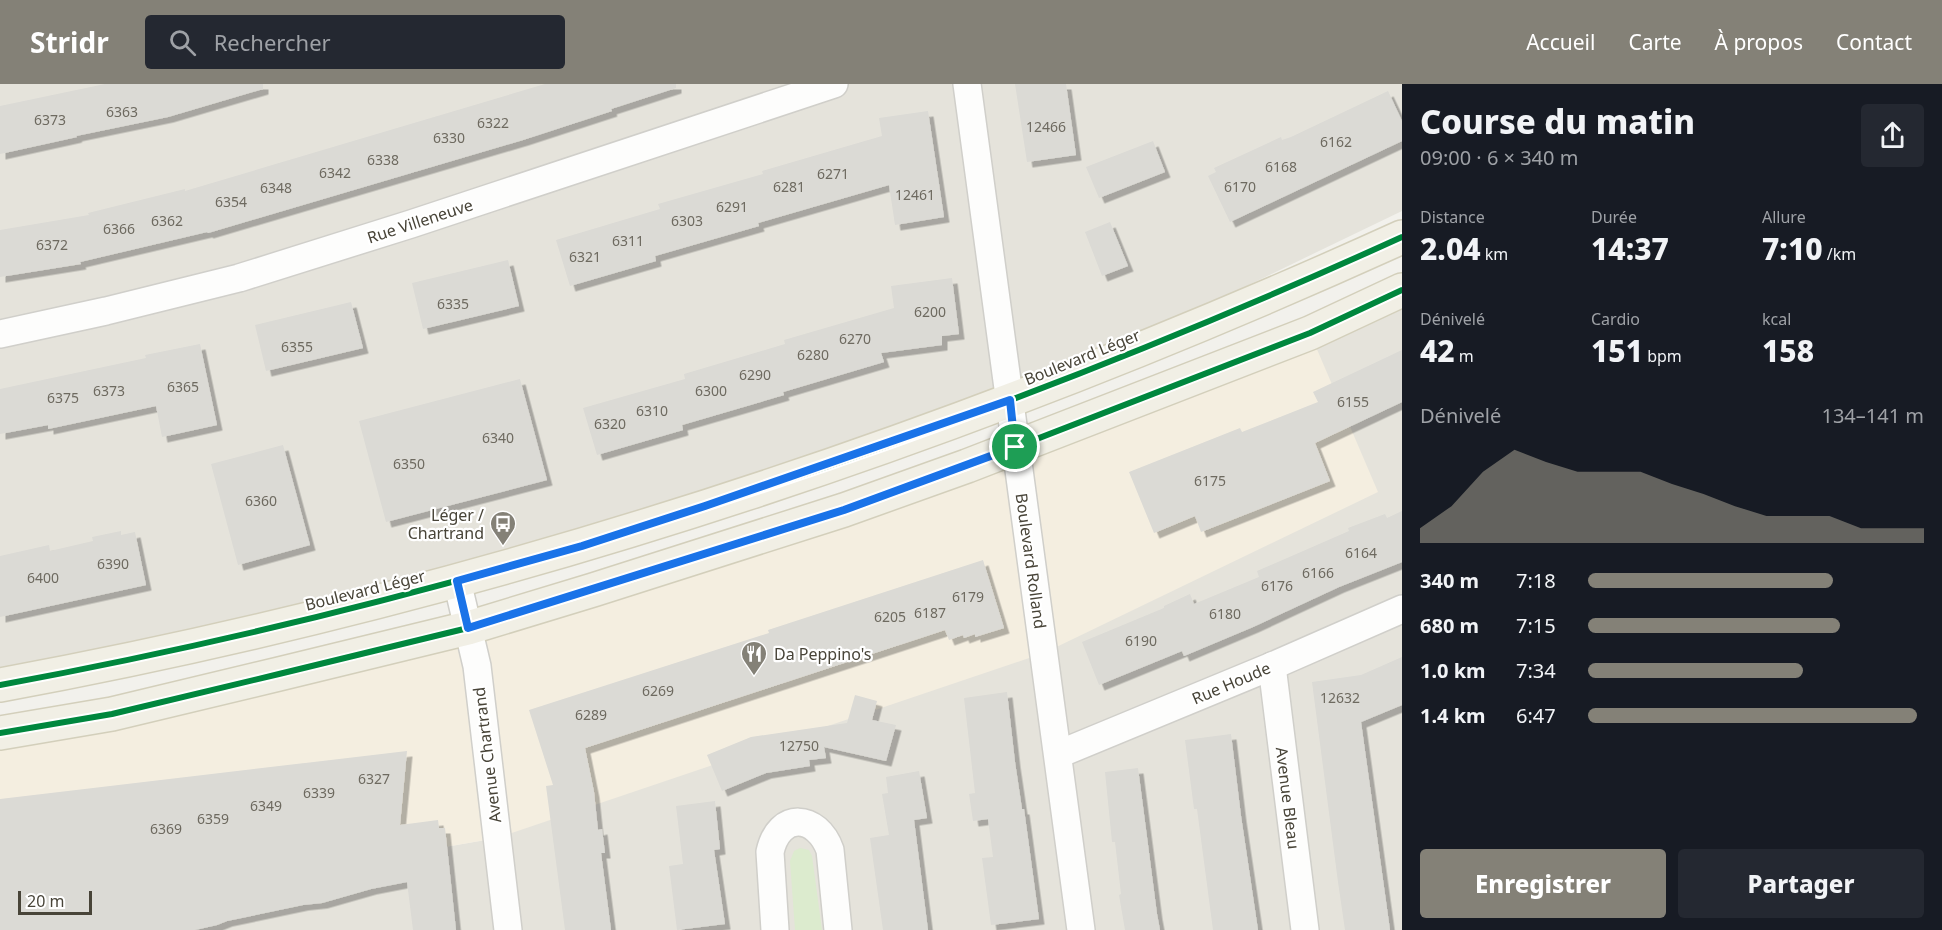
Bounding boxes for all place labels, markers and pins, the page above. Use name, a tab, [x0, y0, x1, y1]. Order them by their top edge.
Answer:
pin	[989, 421, 1040, 472]
place label: Léger / Chartrand	[408, 504, 484, 544]
bus stop icon: Léger / Chartrand	[488, 509, 518, 547]
restaurant icon: Da Peppino's	[739, 639, 769, 677]
place label: Da Peppino's	[774, 643, 872, 665]

